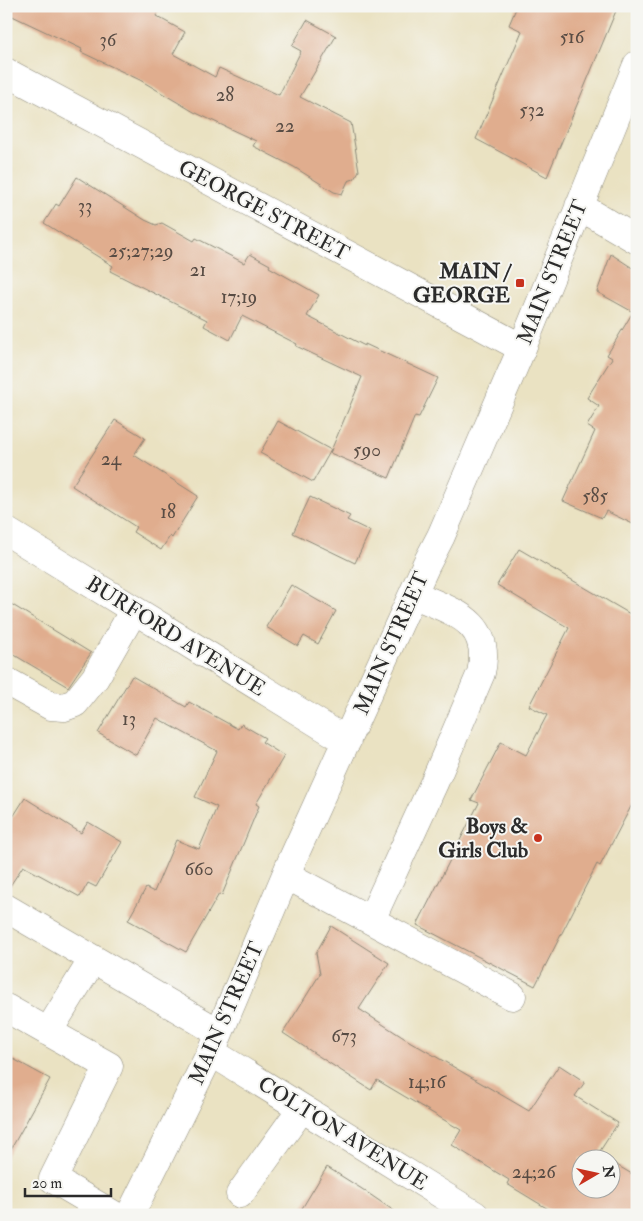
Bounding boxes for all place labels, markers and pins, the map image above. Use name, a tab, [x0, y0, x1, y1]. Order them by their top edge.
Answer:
place label: MAIN / GEORGE	[413, 258, 513, 309]
marker: MAIN / GEORGE	[514, 277, 526, 289]
place label: Boys & Girls Club	[438, 813, 529, 864]
marker: Boys & Girls Club	[532, 832, 544, 844]

